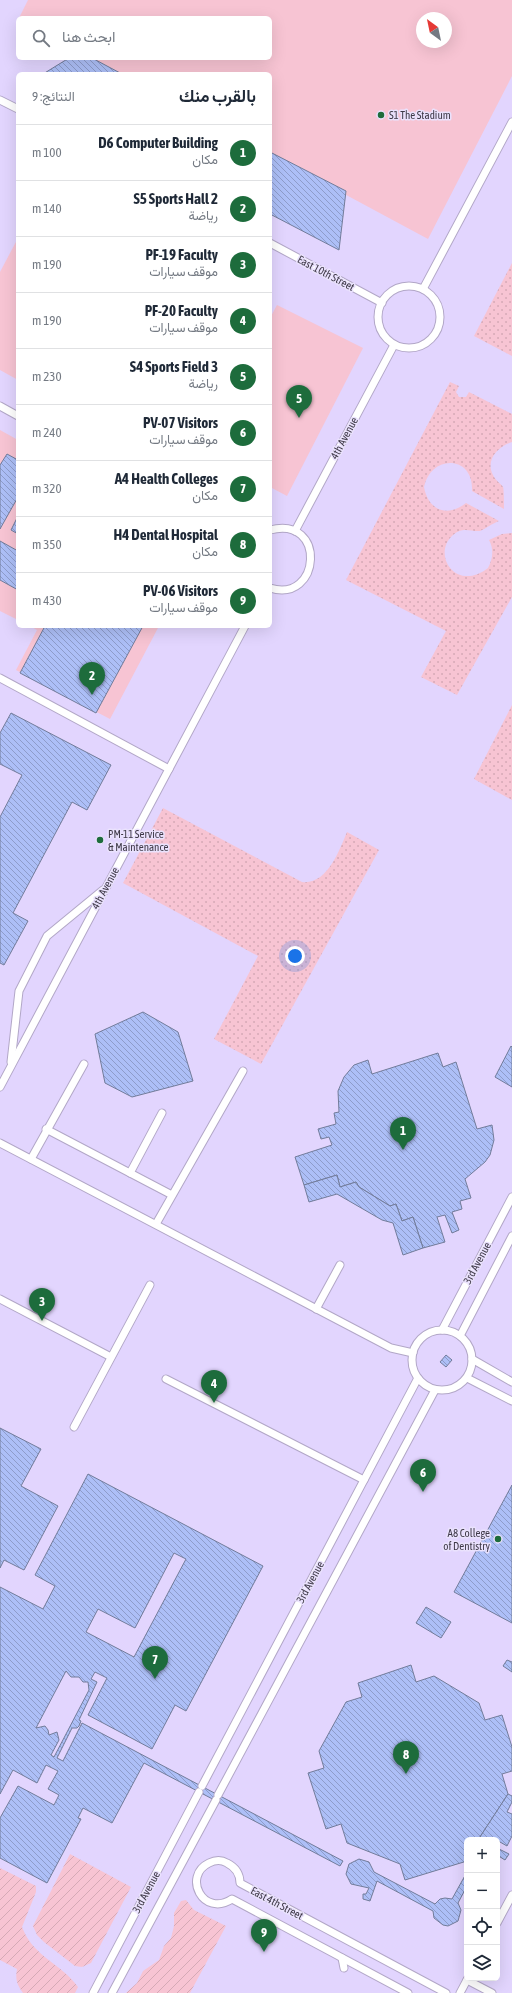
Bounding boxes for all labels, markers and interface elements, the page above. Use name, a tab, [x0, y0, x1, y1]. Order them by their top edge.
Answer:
north arrow	[416, 12, 452, 48]
search box	[16, 16, 272, 60]
icon: search	[30, 27, 52, 49]
text: ابحث هنا	[62, 28, 116, 45]
text: بالقرب منك	[179, 86, 256, 106]
text: النتائج: 9	[32, 89, 75, 104]
place label: S1 The Stadium	[389, 109, 451, 121]
marker: S1 The Stadium	[376, 110, 386, 120]
text: D6 Computer Building	[98, 134, 218, 151]
text: 100 m	[32, 145, 62, 160]
text: 1	[240, 145, 246, 160]
text: مكان	[192, 152, 218, 167]
text: S5 Sports Hall 2	[133, 190, 218, 207]
text: 140 m	[32, 201, 62, 216]
text: 2	[240, 201, 246, 216]
text: رياضة	[188, 208, 218, 223]
text: PF-19 Faculty	[145, 246, 218, 263]
street label: East 10th Street	[295, 253, 357, 293]
text: 190 m	[32, 257, 62, 272]
text: 3	[240, 257, 246, 272]
text: موقف سيارات	[149, 264, 218, 279]
text: PF-20 Faculty	[145, 302, 218, 319]
text: 190 m	[32, 313, 62, 328]
text: 4	[240, 313, 246, 328]
text: موقف سيارات	[149, 320, 218, 335]
text: S4 Sports Field 3	[130, 358, 218, 375]
text: 230 m	[32, 369, 62, 384]
text: 5	[240, 369, 246, 384]
text: رياضة	[188, 376, 218, 391]
pin: 5	[286, 385, 312, 418]
text: PV-07 Visitors	[143, 414, 218, 431]
street label: 4th Avenue	[328, 415, 360, 461]
text: 240 m	[32, 425, 62, 440]
text: 6	[240, 425, 246, 440]
text: موقف سيارات	[149, 432, 218, 447]
text: A4 Health Colleges	[115, 470, 218, 487]
text: 320 m	[32, 481, 62, 496]
text: 7	[240, 481, 246, 496]
text: مكان	[192, 488, 218, 503]
text: H4 Dental Hospital	[113, 526, 218, 543]
text: 350 m	[32, 537, 62, 552]
text: 8	[240, 537, 246, 552]
text: مكان	[192, 544, 218, 559]
text: PV-06 Visitors	[143, 582, 218, 599]
text: 430 m	[32, 593, 62, 608]
text: 9	[240, 593, 246, 608]
text: موقف سيارات	[149, 600, 218, 615]
pin: 2	[79, 662, 105, 695]
place label: PM-11 Service & Maintenance	[108, 828, 168, 853]
marker: PM-11 Service & Maintenance	[95, 835, 105, 845]
street label: 4th Avenue	[89, 865, 121, 911]
your location	[285, 946, 305, 966]
pin: 1	[390, 1117, 416, 1150]
street label: 3rd Avenue	[461, 1240, 493, 1286]
pin: 3	[29, 1288, 55, 1321]
pin: 4	[201, 1370, 227, 1403]
pin: 6	[410, 1459, 436, 1492]
place label: A8 College of Dentistry	[443, 1527, 490, 1552]
marker: A8 College of Dentistry	[493, 1534, 503, 1544]
street label: 3rd Avenue	[294, 1559, 326, 1605]
pin: 7	[142, 1646, 168, 1679]
pin: 8	[393, 1741, 419, 1774]
map controls	[464, 1837, 500, 1981]
button: +	[464, 1837, 500, 1873]
street label: 3rd Avenue	[130, 1869, 162, 1915]
button: −	[464, 1873, 500, 1909]
street label: East 4th Street	[249, 1884, 305, 1922]
button: locate	[464, 1909, 500, 1945]
pin: 9	[251, 1919, 277, 1952]
button: layers	[464, 1945, 500, 1981]

